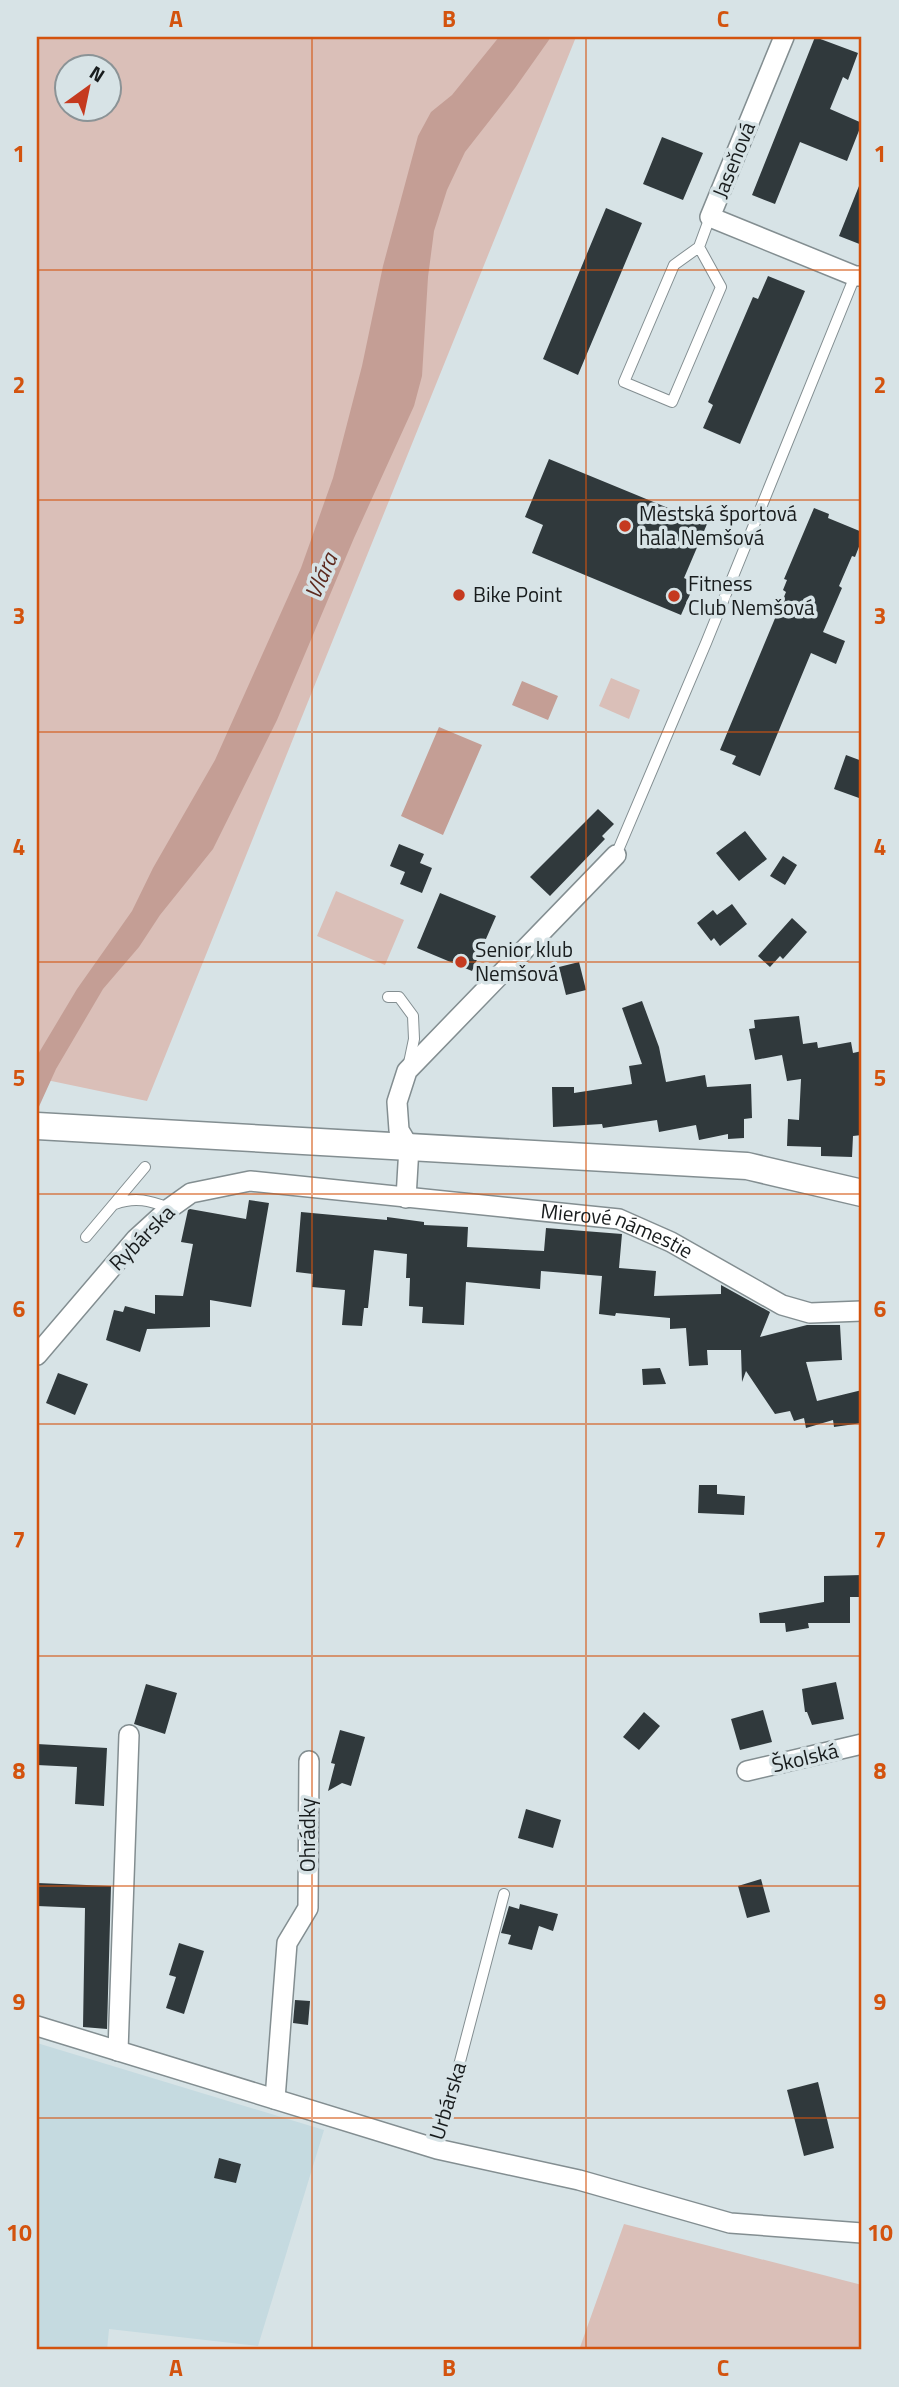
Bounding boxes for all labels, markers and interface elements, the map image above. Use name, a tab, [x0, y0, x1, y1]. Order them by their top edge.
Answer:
text: A	[169, 1, 183, 36]
text: B	[442, 1, 456, 36]
text: C	[717, 1, 729, 36]
north arrow	[52, 52, 122, 122]
text: N	[84, 58, 111, 89]
street label: Jaseňová	[703, 116, 763, 203]
text: 1	[13, 136, 25, 171]
text: 1	[874, 136, 886, 171]
text: 2	[13, 367, 25, 402]
text: 2	[874, 367, 886, 402]
place label: Mestská športová hala Nemšová	[639, 497, 798, 553]
marker: Mestská športová hala Nemšová	[617, 518, 633, 534]
water label: Vlára	[295, 546, 347, 605]
place label: Fitness Club Nemšová	[688, 567, 815, 623]
place label: Bike Point	[473, 578, 563, 610]
marker: Bike Point	[451, 587, 467, 603]
marker: Fitness Club Nemšová	[666, 588, 682, 604]
text: 3	[13, 598, 25, 633]
text: 3	[874, 598, 886, 633]
text: 4	[13, 829, 25, 864]
text: 4	[874, 829, 886, 864]
place label: Senior klub Nemšová	[475, 933, 573, 989]
marker: Senior klub Nemšová	[453, 954, 469, 970]
text: 5	[13, 1060, 25, 1095]
text: 5	[874, 1060, 886, 1095]
street label: Mierové námestie	[539, 1194, 699, 1266]
street label: Rybárska	[101, 1197, 182, 1278]
text: 6	[13, 1291, 26, 1326]
text: 6	[874, 1291, 887, 1326]
text: 7	[13, 1522, 25, 1557]
text: 7	[874, 1522, 886, 1557]
street label: Školská	[768, 1734, 842, 1780]
text: 8	[13, 1753, 26, 1788]
text: 8	[874, 1753, 887, 1788]
street label: Ohrádky	[291, 1798, 323, 1872]
text: 9	[13, 1984, 26, 2019]
text: 9	[874, 1984, 887, 2019]
street label: Urbárska	[420, 2057, 474, 2144]
text: 10	[6, 2215, 32, 2250]
text: 10	[867, 2215, 893, 2250]
text: A	[169, 2350, 183, 2385]
text: B	[442, 2350, 456, 2385]
text: C	[717, 2350, 729, 2385]

